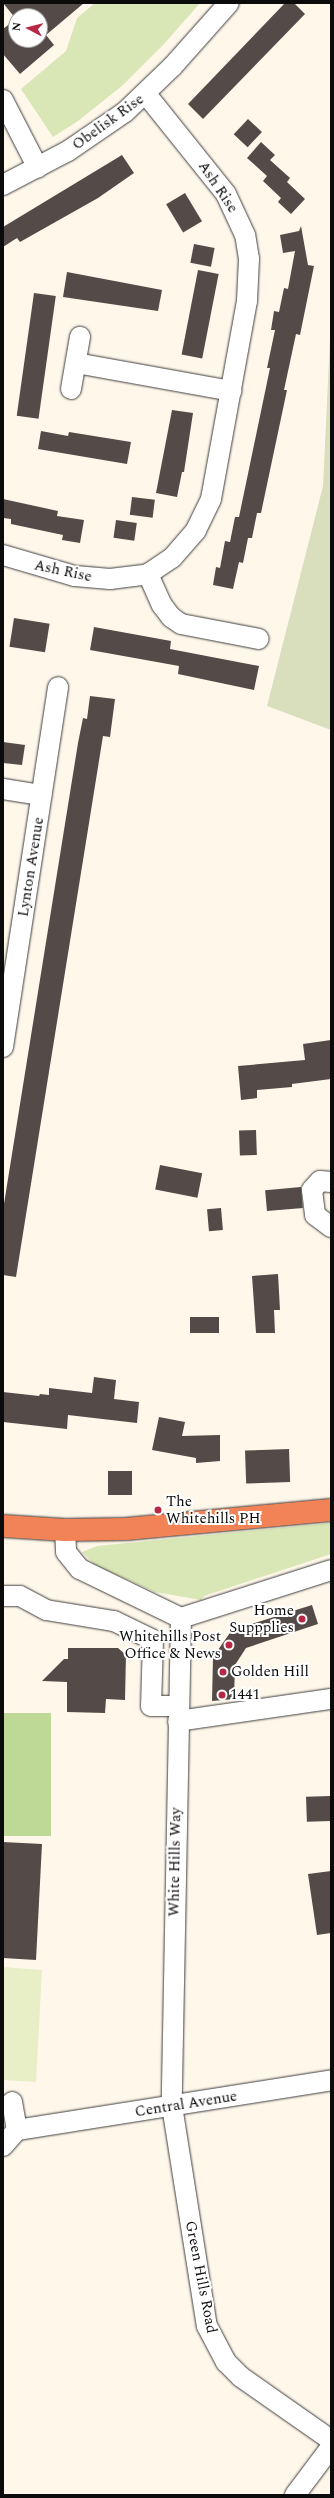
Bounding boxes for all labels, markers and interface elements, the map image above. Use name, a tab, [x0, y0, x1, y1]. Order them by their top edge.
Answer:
north arrow	[8, 8, 48, 48]
text: N	[8, 21, 26, 32]
street label: Obelisk Rise	[69, 90, 147, 154]
street label: Ash Rise	[194, 158, 242, 216]
street label: Ash Rise	[33, 556, 93, 586]
street label: Lynton Avenue	[14, 816, 48, 918]
place label: The Whitehills PH	[166, 1492, 261, 1527]
marker: The Whitehills PH	[153, 1505, 163, 1515]
place label: Home Suppplies	[229, 1601, 294, 1636]
marker: Home Suppplies	[297, 1614, 307, 1624]
place label: Whitehills Post Office & News	[119, 1627, 221, 1662]
marker: Whitehills Post Office & News	[224, 1640, 234, 1650]
place label: Golden Hill	[231, 1663, 309, 1681]
marker: Golden Hill	[218, 1667, 228, 1677]
place label: 1441	[230, 1686, 260, 1704]
marker: 1441	[217, 1690, 227, 1700]
street label: White Hills Way	[165, 1807, 185, 1917]
street label: Central Avenue	[134, 2087, 238, 2121]
street label: Green Hills Road	[181, 2219, 221, 2335]

